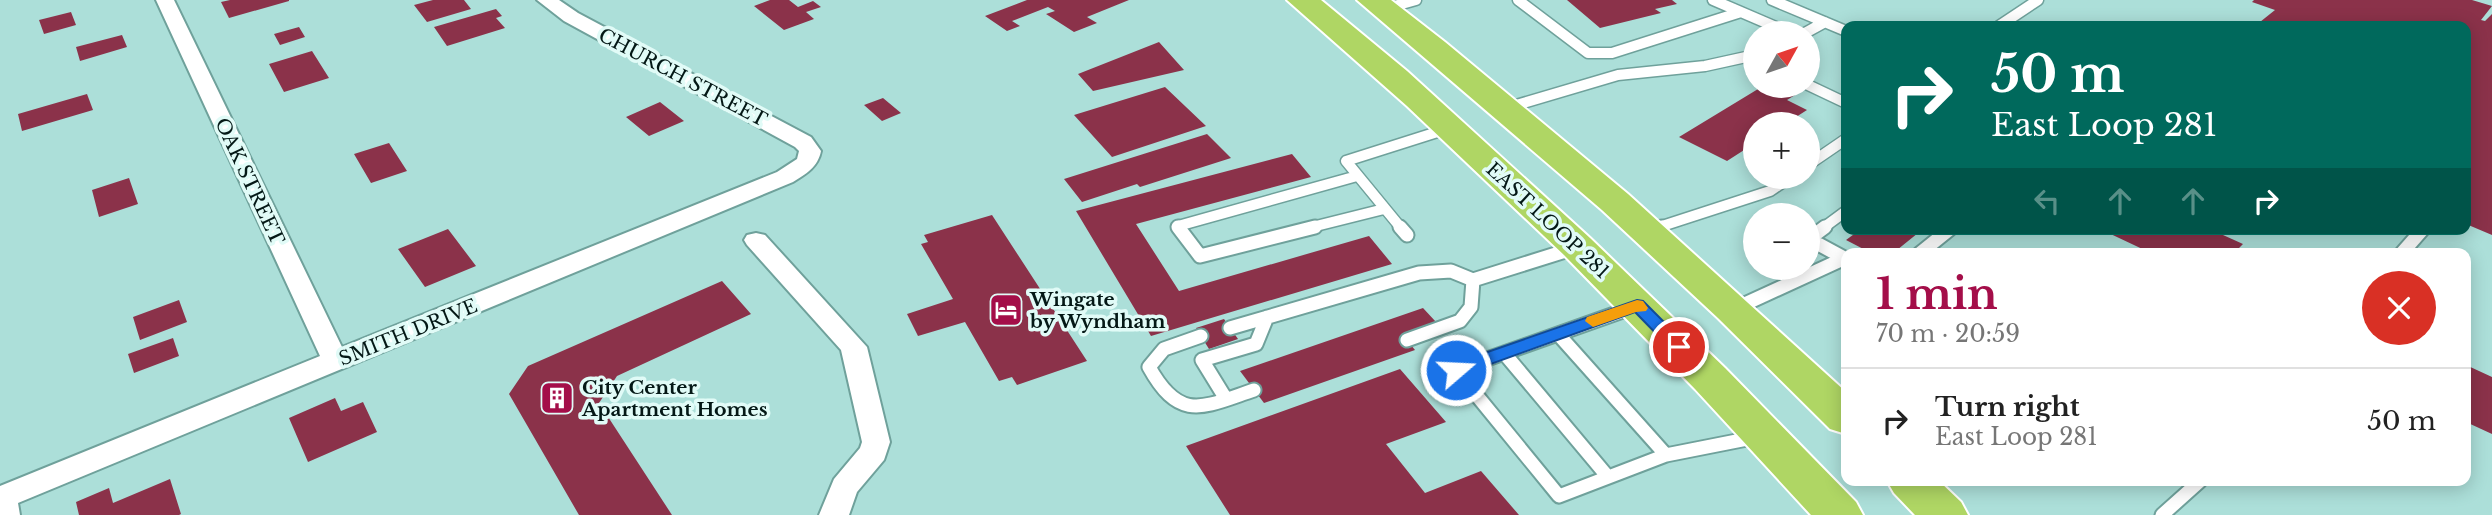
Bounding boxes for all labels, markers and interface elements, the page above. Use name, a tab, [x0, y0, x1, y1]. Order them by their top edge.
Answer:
north arrow	[1743, 21, 1820, 98]
map controls	[1743, 21, 1820, 280]
street label: CHURCH STREET	[595, 23, 771, 132]
text: 50 m	[1991, 44, 2124, 105]
icon: right	[1876, 49, 1967, 140]
text: East Loop 281	[1991, 105, 2217, 145]
button: +	[1743, 112, 1820, 189]
street label: OAK STREET	[210, 114, 289, 248]
street label: EAST LOOP 281	[1481, 157, 1614, 283]
icon: left	[2028, 182, 2066, 220]
icon: ahead	[2101, 182, 2139, 220]
icon: ahead	[2174, 182, 2212, 220]
icon: right	[2247, 182, 2285, 220]
button: −	[1743, 203, 1820, 280]
text: 1 min	[1876, 268, 1998, 320]
button: close	[2362, 271, 2436, 345]
place label: Wingate by Wyndham	[1029, 288, 1166, 333]
hotel icon: Wingate by Wyndham	[987, 291, 1025, 329]
street label: SMITH DRIVE	[336, 294, 481, 371]
pin	[1649, 317, 1709, 377]
text: 70 m · 20:59	[1876, 320, 2020, 348]
icon: arrive	[1660, 328, 1698, 366]
position arrow	[1419, 333, 1493, 407]
place label: City Center Apartment Homes	[581, 376, 768, 421]
building icon: City Center Apartment Homes	[538, 379, 576, 417]
text: Turn right	[1935, 391, 2080, 423]
icon: right	[1876, 402, 1914, 440]
text: 50 m	[2367, 405, 2436, 437]
text: East Loop 281	[1935, 423, 2098, 451]

